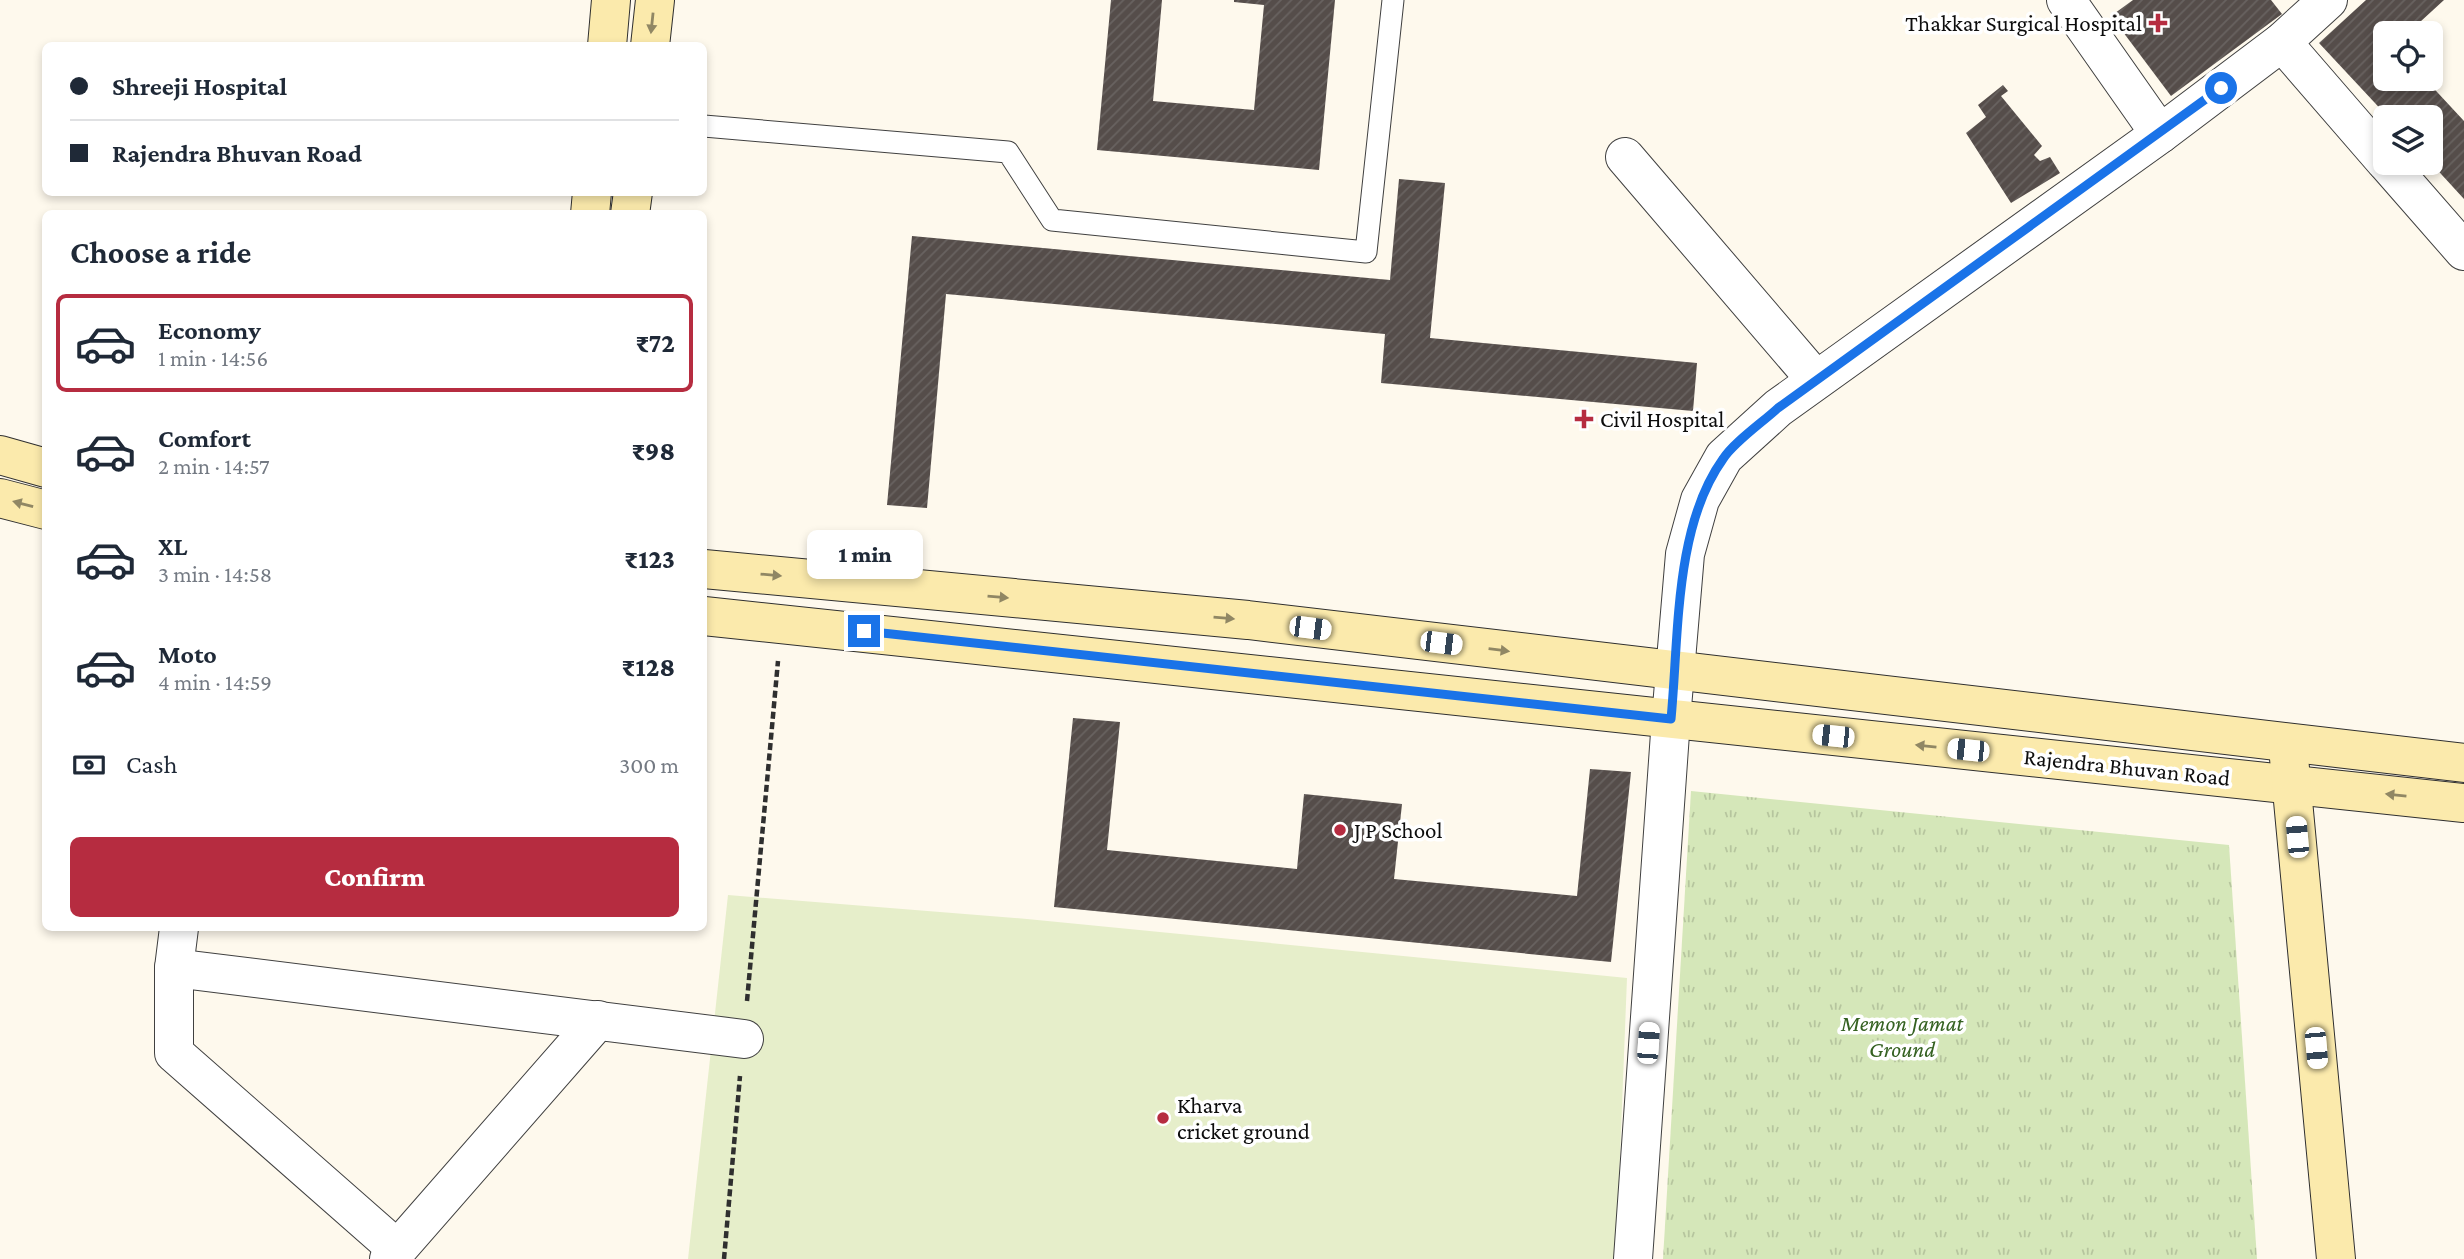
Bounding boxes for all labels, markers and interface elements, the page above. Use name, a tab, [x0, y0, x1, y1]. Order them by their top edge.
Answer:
place label: Thakkar Surgical Hospital	[1905, 10, 2142, 36]
one-way arrow	[646, 12, 657, 34]
marker: Thakkar Surgical Hospital	[2148, 13, 2168, 33]
map controls	[2373, 21, 2443, 175]
button: locate	[2373, 21, 2443, 91]
text: Shreeji Hospital	[112, 72, 287, 101]
route start	[2205, 72, 2237, 104]
button: layers	[2373, 105, 2443, 175]
text: Rajendra Bhuvan Road	[112, 139, 362, 168]
text: Choose a ride	[70, 234, 251, 270]
icon: car	[74, 312, 137, 375]
text: Economy	[158, 316, 261, 345]
text: ₹72	[635, 329, 675, 358]
text: 1 min · 14:56	[158, 345, 268, 371]
place label: Civil Hospital	[1600, 406, 1724, 432]
marker: Civil Hospital	[1574, 409, 1594, 429]
icon: car	[74, 420, 137, 483]
text: Comfort	[158, 424, 251, 453]
text: ₹98	[632, 437, 675, 466]
text: 2 min · 14:57	[158, 453, 270, 479]
one-way arrow	[12, 498, 34, 509]
icon: car	[74, 528, 137, 591]
callout: 1 min	[806, 530, 922, 578]
text: XL	[158, 532, 187, 561]
text: 1 min	[838, 541, 892, 567]
text: ₹123	[624, 545, 675, 574]
text: 3 min · 14:58	[158, 561, 272, 587]
one-way arrow	[761, 570, 783, 581]
one-way arrow	[987, 591, 1009, 602]
one-way arrow	[1214, 613, 1236, 624]
route end	[848, 615, 880, 647]
car	[1288, 615, 1333, 641]
car	[1419, 630, 1464, 656]
icon: car	[74, 636, 137, 699]
text: Moto	[158, 640, 217, 669]
one-way arrow	[1488, 644, 1510, 655]
text: ₹128	[622, 653, 675, 682]
text: 4 min · 14:59	[158, 669, 272, 695]
car	[1812, 723, 1855, 749]
car	[1947, 737, 1990, 763]
one-way arrow	[1915, 740, 1937, 751]
street label: Rajendra Bhuvan Road	[2022, 743, 2232, 791]
icon: cash	[70, 746, 108, 784]
text: Cash	[126, 750, 177, 779]
text: 300 m	[619, 752, 679, 778]
one-way arrow	[2385, 790, 2407, 801]
car	[2285, 815, 2310, 859]
place label: J P School	[1352, 817, 1443, 843]
marker: J P School	[1332, 822, 1348, 838]
button: Confirm	[70, 837, 679, 917]
park label: Memon Jamat Ground	[1840, 1010, 1964, 1062]
car	[1637, 1021, 1660, 1065]
car	[2304, 1026, 2329, 1070]
place label: Kharva cricket ground	[1177, 1092, 1310, 1144]
marker: Kharva cricket ground	[1155, 1110, 1171, 1126]

